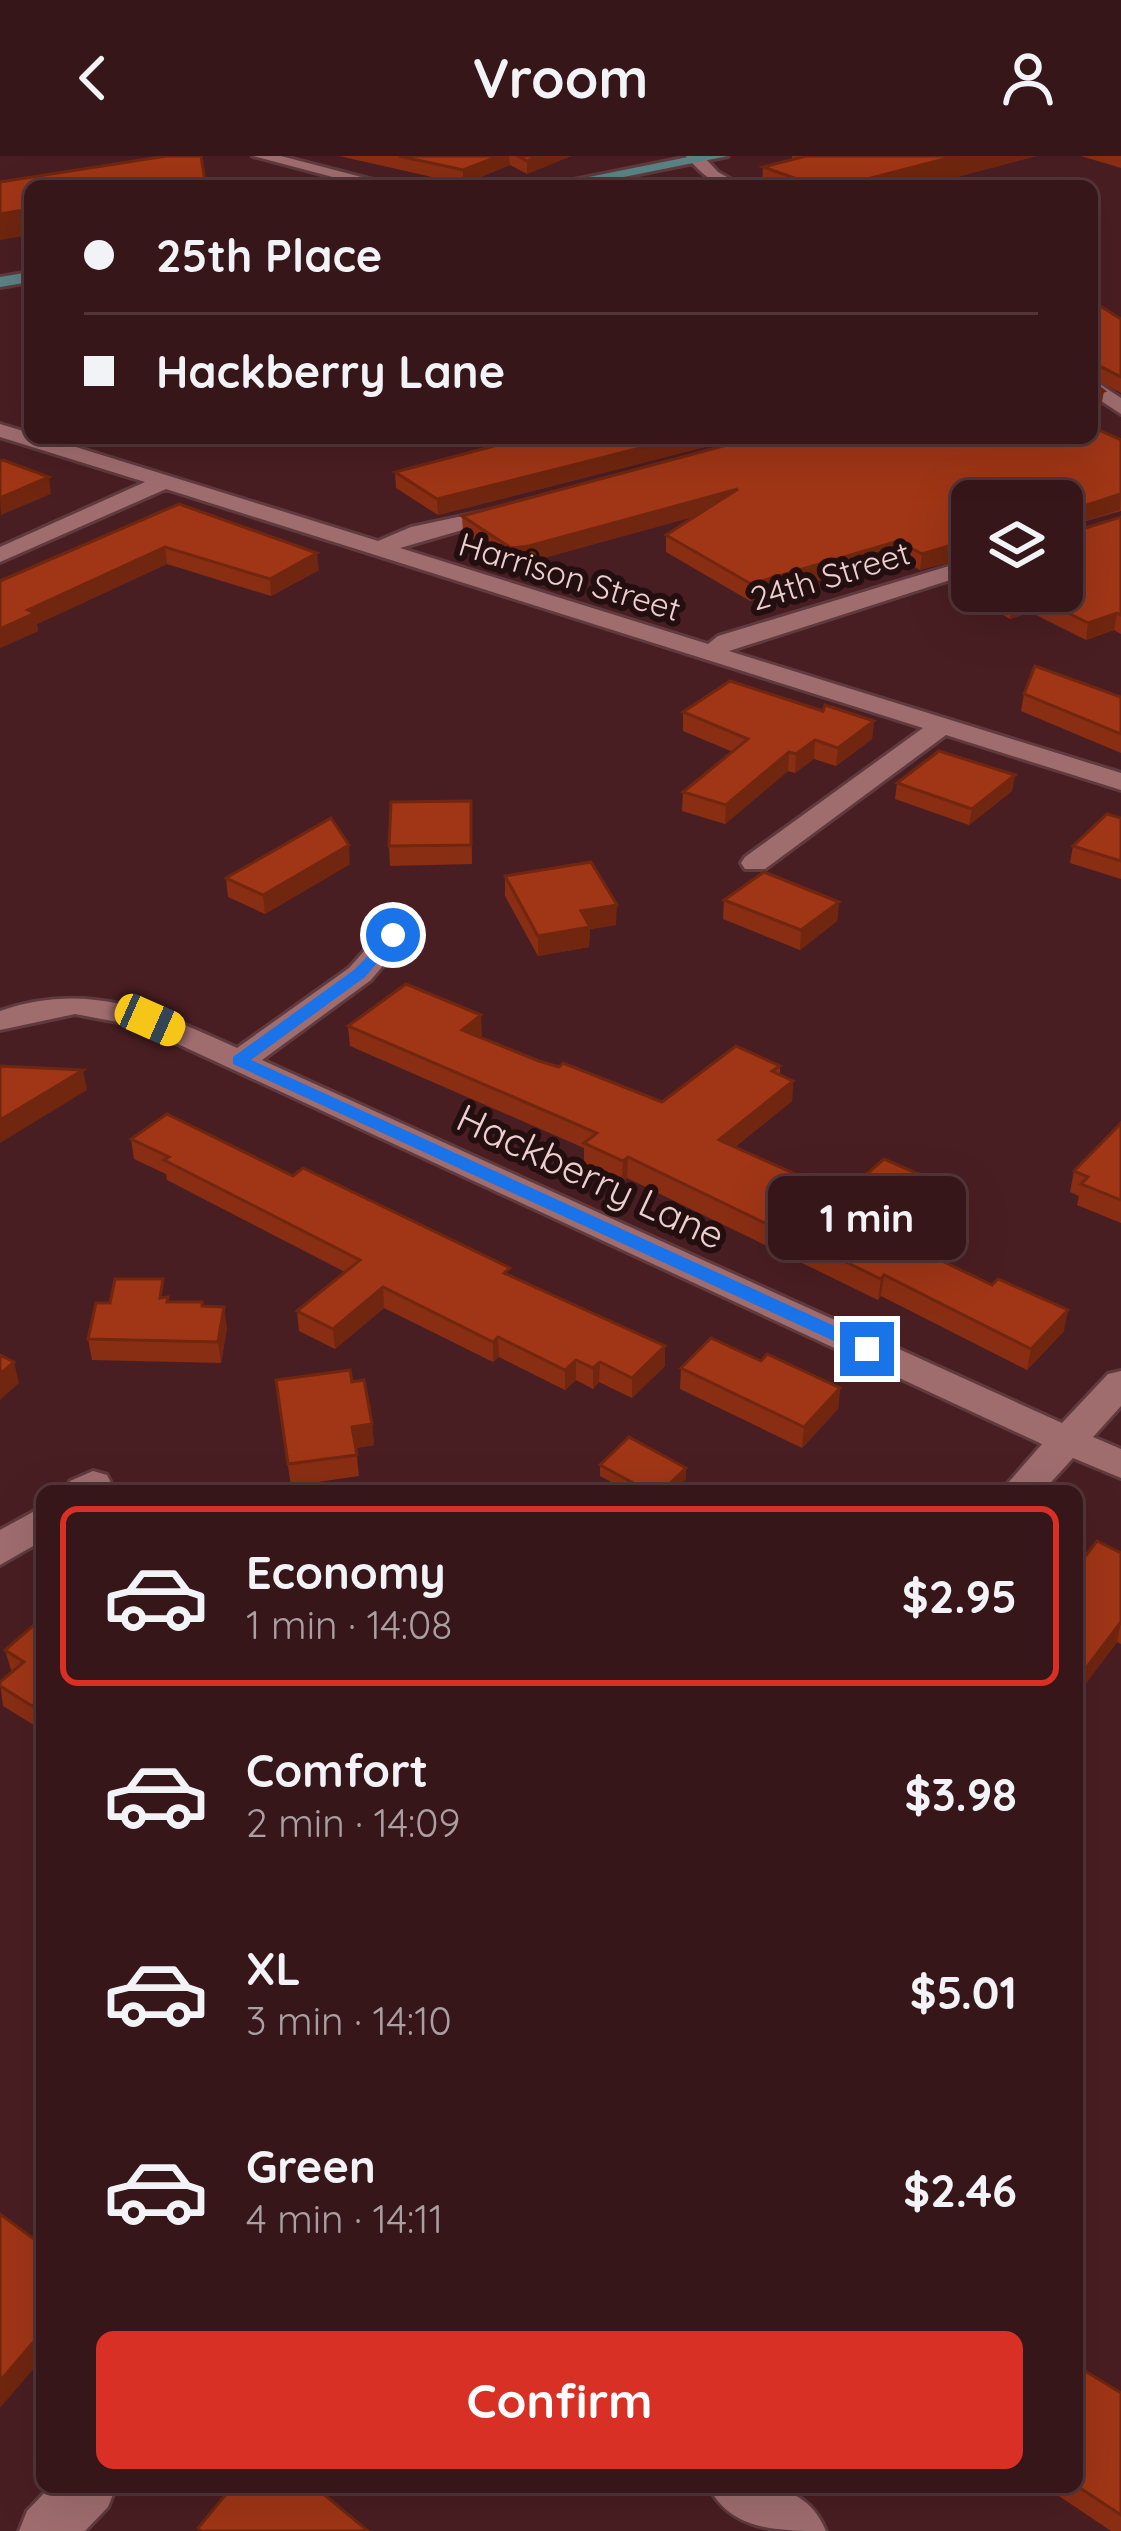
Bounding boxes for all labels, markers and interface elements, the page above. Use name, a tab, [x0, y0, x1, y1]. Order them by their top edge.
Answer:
text: Vroom	[473, 44, 648, 112]
icon: back	[60, 45, 126, 111]
icon: person	[995, 45, 1061, 111]
text: 25th Place	[156, 227, 382, 283]
text: Hackberry Lane	[156, 343, 505, 399]
map controls	[951, 480, 1083, 612]
button: layers	[951, 480, 1083, 612]
street label: Harrison Street	[454, 523, 686, 629]
street label: 24th Street	[745, 531, 915, 619]
route start	[366, 908, 420, 962]
car	[110, 989, 190, 1051]
street label: Hackberry Lane	[449, 1093, 733, 1259]
callout: 1 min	[768, 1175, 966, 1259]
text: 1 min	[820, 1193, 914, 1242]
route end	[840, 1322, 894, 1376]
icon: car	[102, 1542, 210, 1650]
text: Economy	[246, 1544, 446, 1600]
text: $2.95	[902, 1568, 1017, 1624]
text: 1 min · 14:08	[246, 1600, 452, 1649]
icon: car	[102, 1740, 210, 1848]
text: Comfort	[246, 1742, 428, 1798]
text: $3.98	[905, 1766, 1017, 1822]
text: 2 min · 14:09	[246, 1798, 460, 1847]
icon: car	[102, 1938, 210, 2046]
text: XL	[246, 1940, 301, 1996]
text: $5.01	[910, 1964, 1017, 2020]
text: 3 min · 14:10	[246, 1996, 452, 2045]
icon: car	[102, 2136, 210, 2244]
text: Green	[246, 2138, 376, 2194]
text: $2.46	[903, 2162, 1017, 2218]
text: 4 min · 14:11	[246, 2194, 443, 2243]
button: Confirm	[96, 2331, 1023, 2469]

